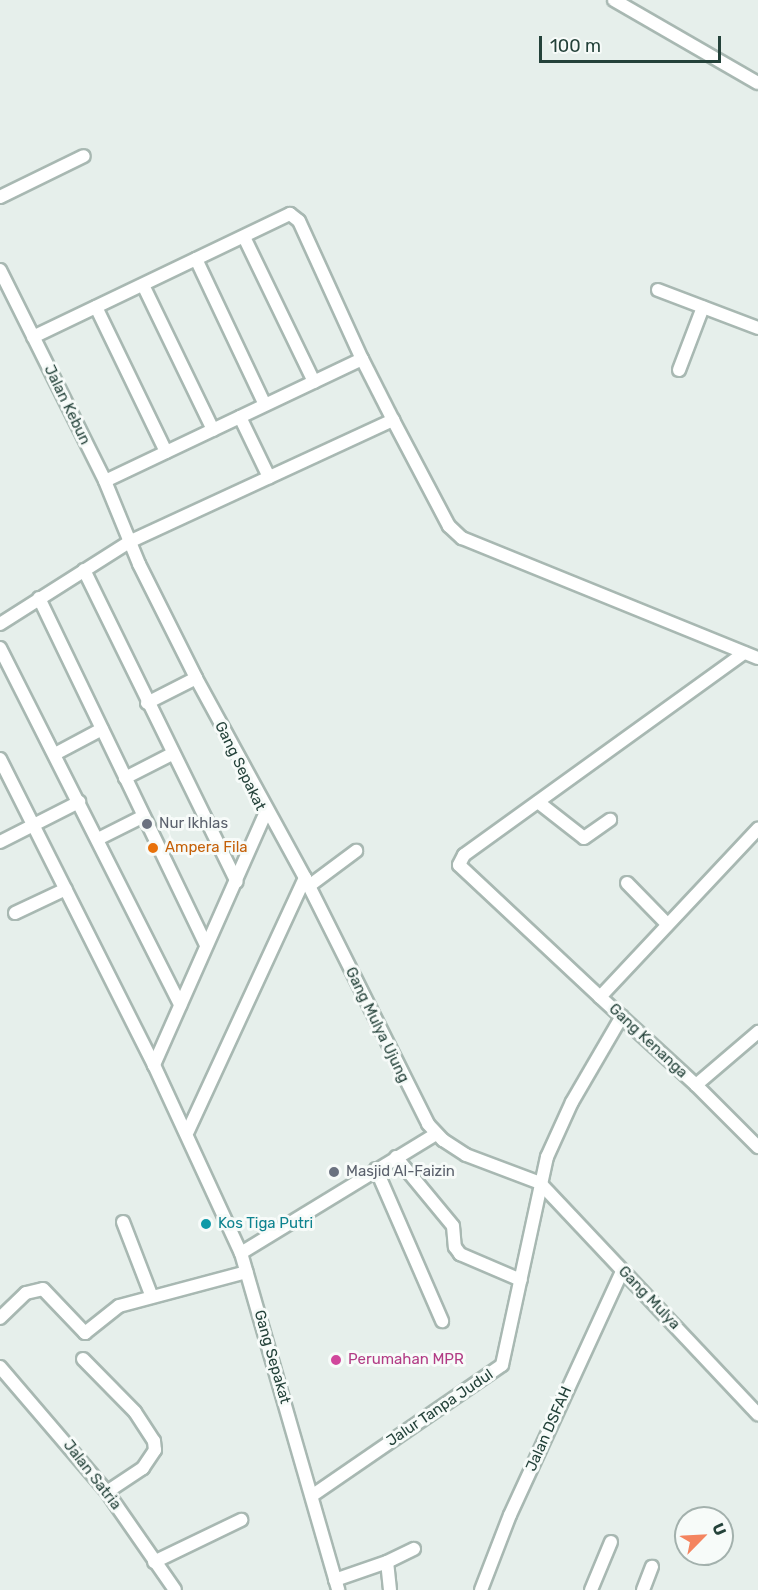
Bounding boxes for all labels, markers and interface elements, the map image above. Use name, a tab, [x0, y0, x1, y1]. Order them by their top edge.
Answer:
scale bar	[542, 24, 724, 62]
text: 100 m	[550, 35, 601, 57]
street label: Jalan Kebun	[40, 362, 94, 448]
street label: Gang Sepakat	[211, 719, 269, 813]
place label: Nur Ikhlas	[159, 815, 228, 833]
marker: Nur Ikhlas	[140, 817, 154, 831]
place label: Ampera Fila	[165, 839, 248, 857]
marker: Ampera Fila	[146, 841, 160, 855]
street label: Gang Mulya Ujung	[341, 964, 413, 1086]
street label: Gang Kenanga	[605, 1000, 691, 1082]
place label: Masjid Al-Faizin	[346, 1163, 455, 1181]
marker: Masjid Al-Faizin	[327, 1165, 341, 1179]
place label: Kos Tiga Putri	[218, 1215, 314, 1233]
marker: Kos Tiga Putri	[199, 1217, 213, 1231]
street label: Gang Mulya	[614, 1263, 684, 1333]
street label: Gang Sepakat	[250, 1308, 294, 1406]
place label: Perumahan MPR	[348, 1351, 464, 1369]
marker: Perumahan MPR	[329, 1353, 343, 1367]
street label: Jalur Tanpa Judul	[383, 1365, 497, 1451]
street label: Jalan DSFAH	[522, 1384, 576, 1474]
street label: Jalan Satria	[59, 1437, 125, 1513]
north arrow	[674, 1506, 734, 1566]
text: U	[708, 1520, 730, 1538]

